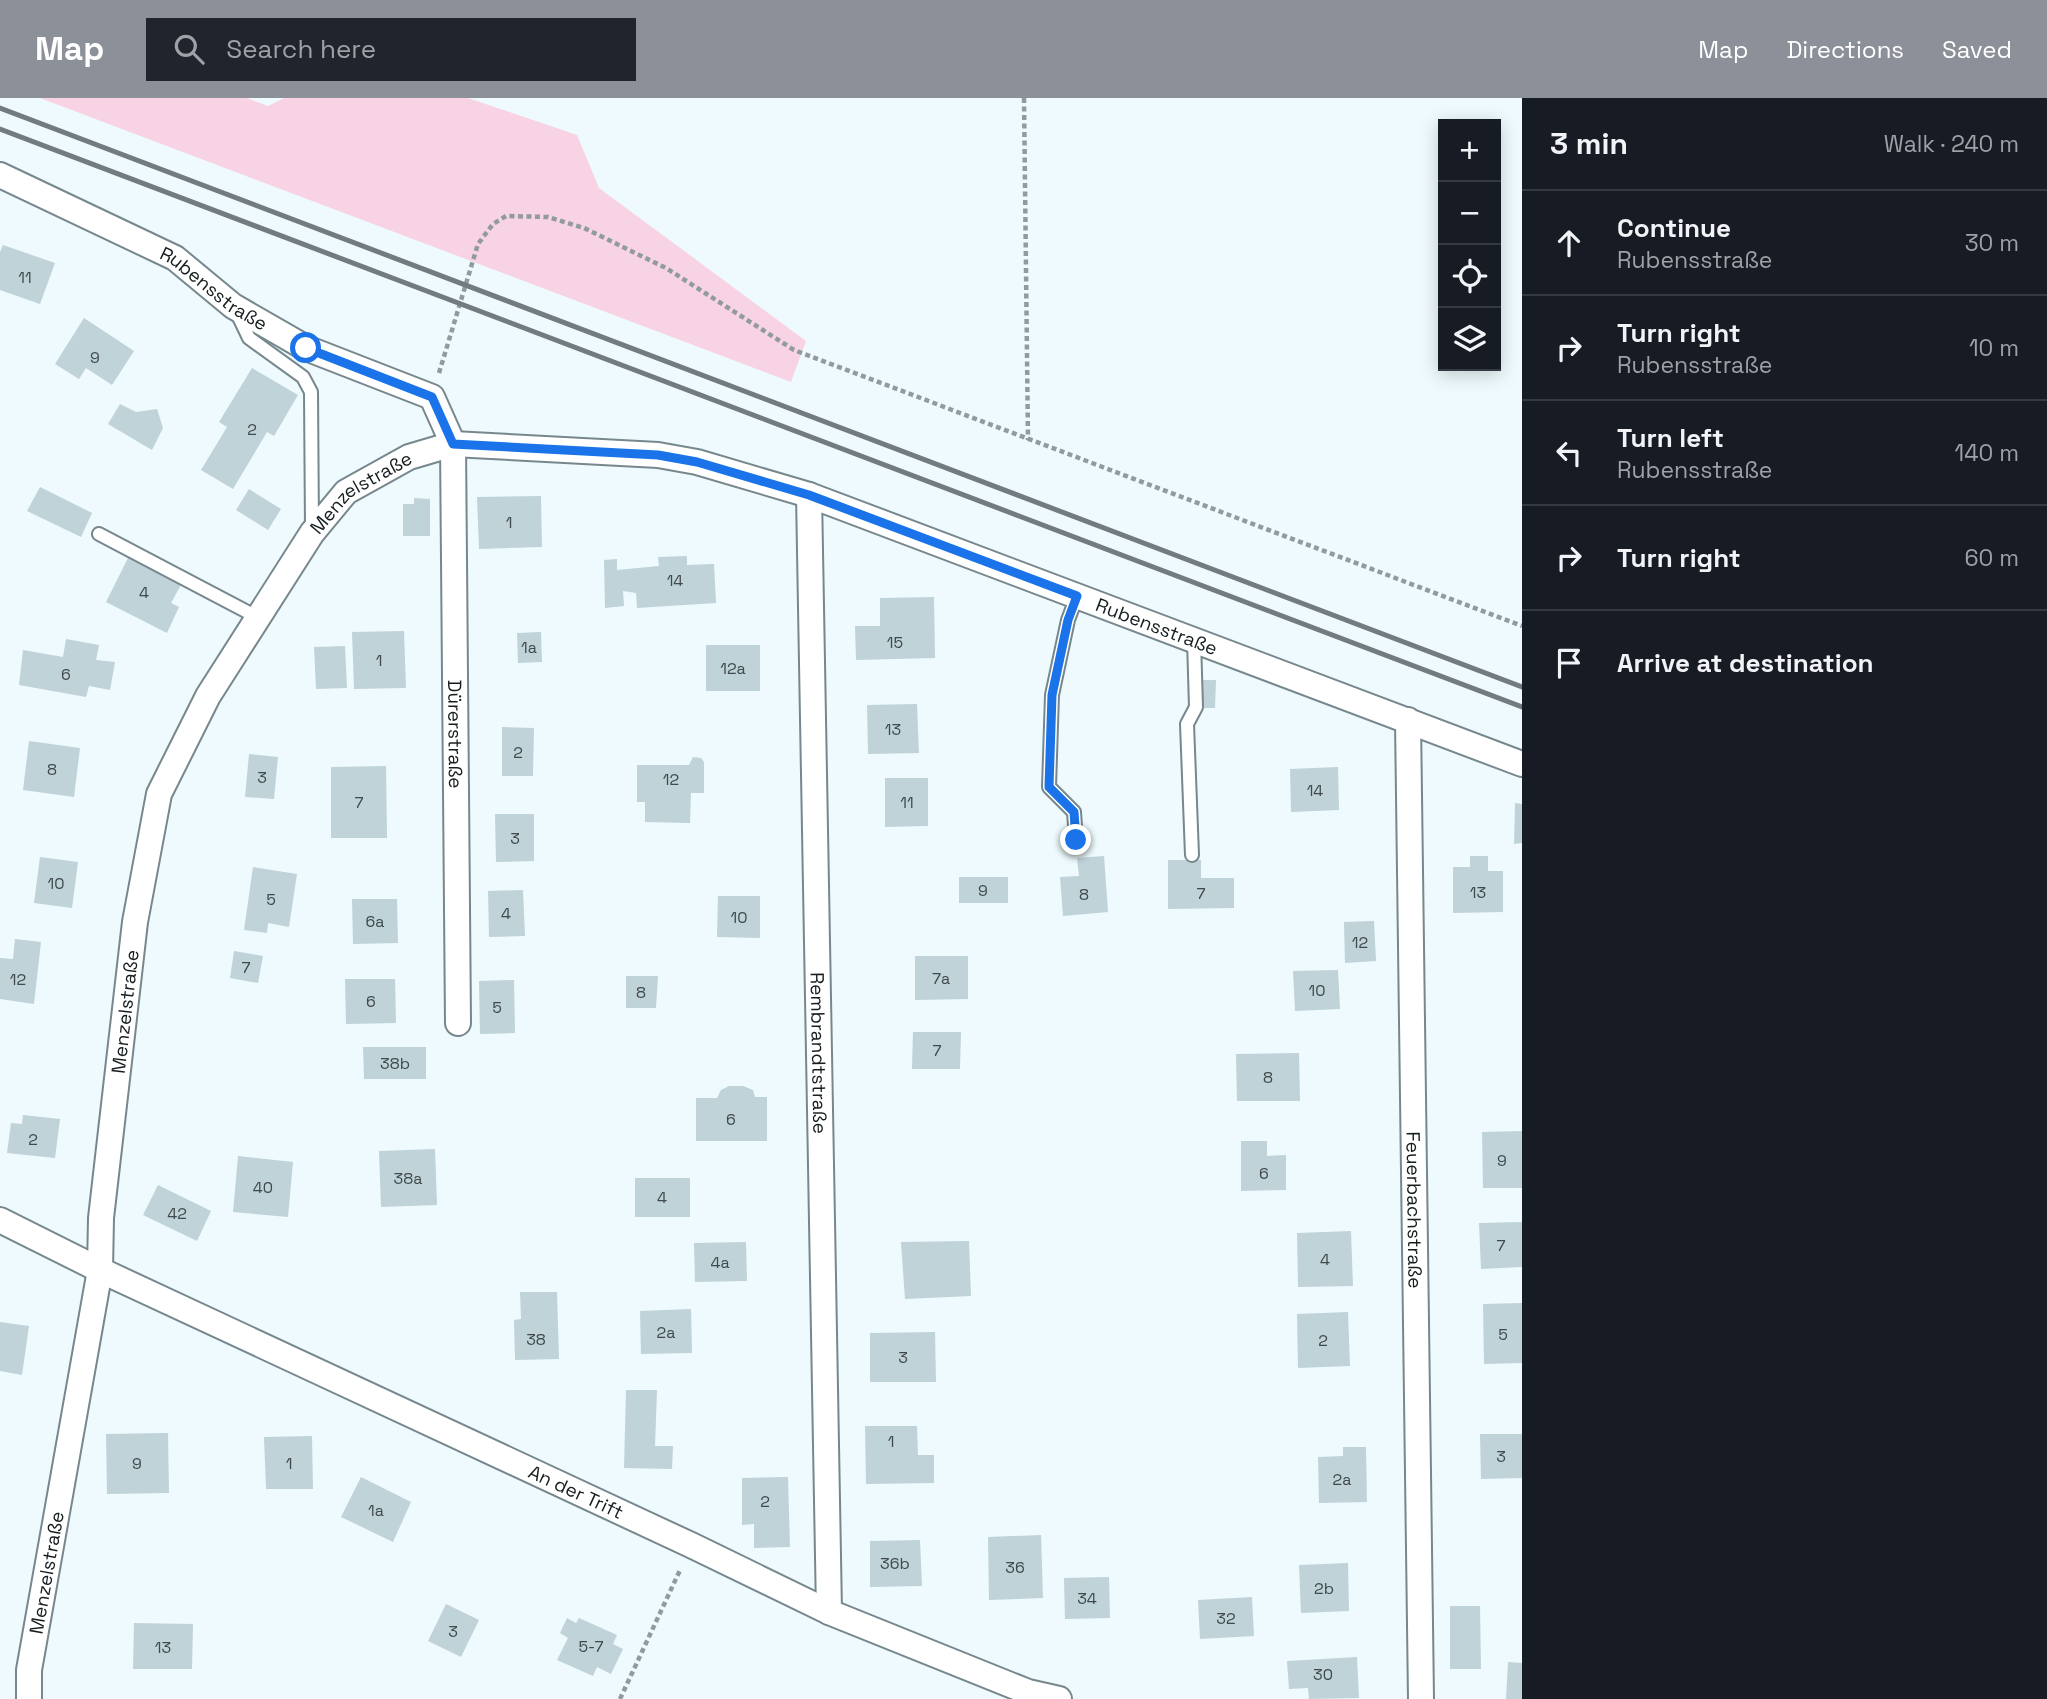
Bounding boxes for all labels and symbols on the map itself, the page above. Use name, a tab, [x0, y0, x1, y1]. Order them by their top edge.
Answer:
street label: Rubensstraße	[156, 241, 272, 336]
house number: 11	[18, 267, 32, 288]
route start	[290, 332, 321, 363]
house number: 9	[90, 347, 100, 368]
house number: 2	[247, 419, 257, 440]
street label: Menzelstraße	[304, 446, 417, 539]
house number: 1	[506, 512, 512, 533]
house number: 14	[667, 570, 683, 591]
house number: 4	[139, 582, 149, 603]
street label: Rubensstraße	[1092, 592, 1221, 661]
house number: 15	[887, 632, 903, 653]
house number: 1a	[521, 637, 537, 658]
house number: 1	[376, 650, 382, 671]
house number: 12a	[720, 658, 746, 679]
house number: 6	[61, 664, 71, 685]
street label: Dürerstraße	[442, 680, 468, 789]
house number: 13	[885, 719, 901, 740]
house number: 2	[513, 742, 523, 763]
house number: 8	[47, 759, 57, 780]
house number: 3	[257, 767, 267, 788]
house number: 12	[663, 769, 679, 790]
house number: 14	[1307, 780, 1323, 801]
house number: 7	[354, 792, 364, 813]
house number: 11	[900, 792, 914, 813]
route end	[1060, 824, 1091, 855]
house number: 3	[510, 828, 520, 849]
house number: 10	[48, 873, 64, 894]
house number: 9	[978, 880, 988, 901]
house number: 13	[1470, 882, 1486, 903]
house number: 7	[1196, 883, 1206, 904]
house number: 8	[1079, 884, 1089, 905]
house number: 5	[266, 889, 276, 910]
house number: 4	[501, 903, 511, 924]
house number: 10	[731, 907, 747, 928]
house number: 6a	[366, 911, 385, 932]
house number: 12	[1352, 932, 1368, 953]
street label: Menzelstraße	[106, 949, 145, 1075]
house number: 7	[241, 957, 251, 978]
house number: 7a	[932, 968, 950, 989]
house number: 12	[10, 969, 26, 990]
street label: Rembrandtstraße	[805, 972, 832, 1134]
house number: 10	[1309, 980, 1325, 1001]
house number: 8	[636, 982, 646, 1003]
house number: 6	[366, 991, 376, 1012]
house number: 5	[492, 997, 502, 1018]
house number: 7	[932, 1040, 942, 1061]
house number: 38b	[380, 1053, 410, 1074]
house number: 8	[1263, 1067, 1273, 1088]
house number: 6	[726, 1109, 736, 1130]
house number: 2	[28, 1129, 38, 1150]
street label: Feuerbachstraße	[1400, 1131, 1428, 1289]
house number: 9	[1497, 1150, 1507, 1171]
house number: 6	[1259, 1163, 1269, 1184]
house number: 38a	[394, 1168, 422, 1189]
house number: 40	[253, 1177, 273, 1198]
house number: 4	[657, 1187, 667, 1208]
house number: 42	[167, 1203, 187, 1224]
house number: 7	[1496, 1235, 1506, 1256]
house number: 4	[1320, 1249, 1330, 1270]
house number: 4a	[710, 1252, 730, 1273]
house number: 2a	[657, 1322, 675, 1343]
house number: 5	[1498, 1324, 1508, 1345]
house number: 38	[526, 1329, 546, 1350]
house number: 2	[1318, 1330, 1328, 1351]
house number: 3	[898, 1347, 908, 1368]
house number: 1	[888, 1431, 894, 1452]
house number: 3	[1496, 1446, 1506, 1467]
house number: 9	[132, 1453, 142, 1474]
house number: 1	[286, 1453, 292, 1474]
street label: An der Trift	[524, 1459, 627, 1525]
house number: 2a	[1333, 1469, 1351, 1490]
house number: 2	[760, 1491, 770, 1512]
house number: 1a	[368, 1500, 384, 1521]
street label: Menzelstraße	[24, 1509, 70, 1636]
house number: 36b	[880, 1553, 910, 1574]
house number: 36	[1005, 1557, 1025, 1578]
house number: 2b	[1314, 1578, 1334, 1599]
house number: 34	[1077, 1588, 1097, 1609]
house number: 32	[1216, 1608, 1236, 1629]
house number: 3	[448, 1621, 458, 1642]
house number: 5-7	[579, 1636, 603, 1657]
house number: 13	[155, 1637, 171, 1658]
house number: 30	[1313, 1664, 1333, 1685]

